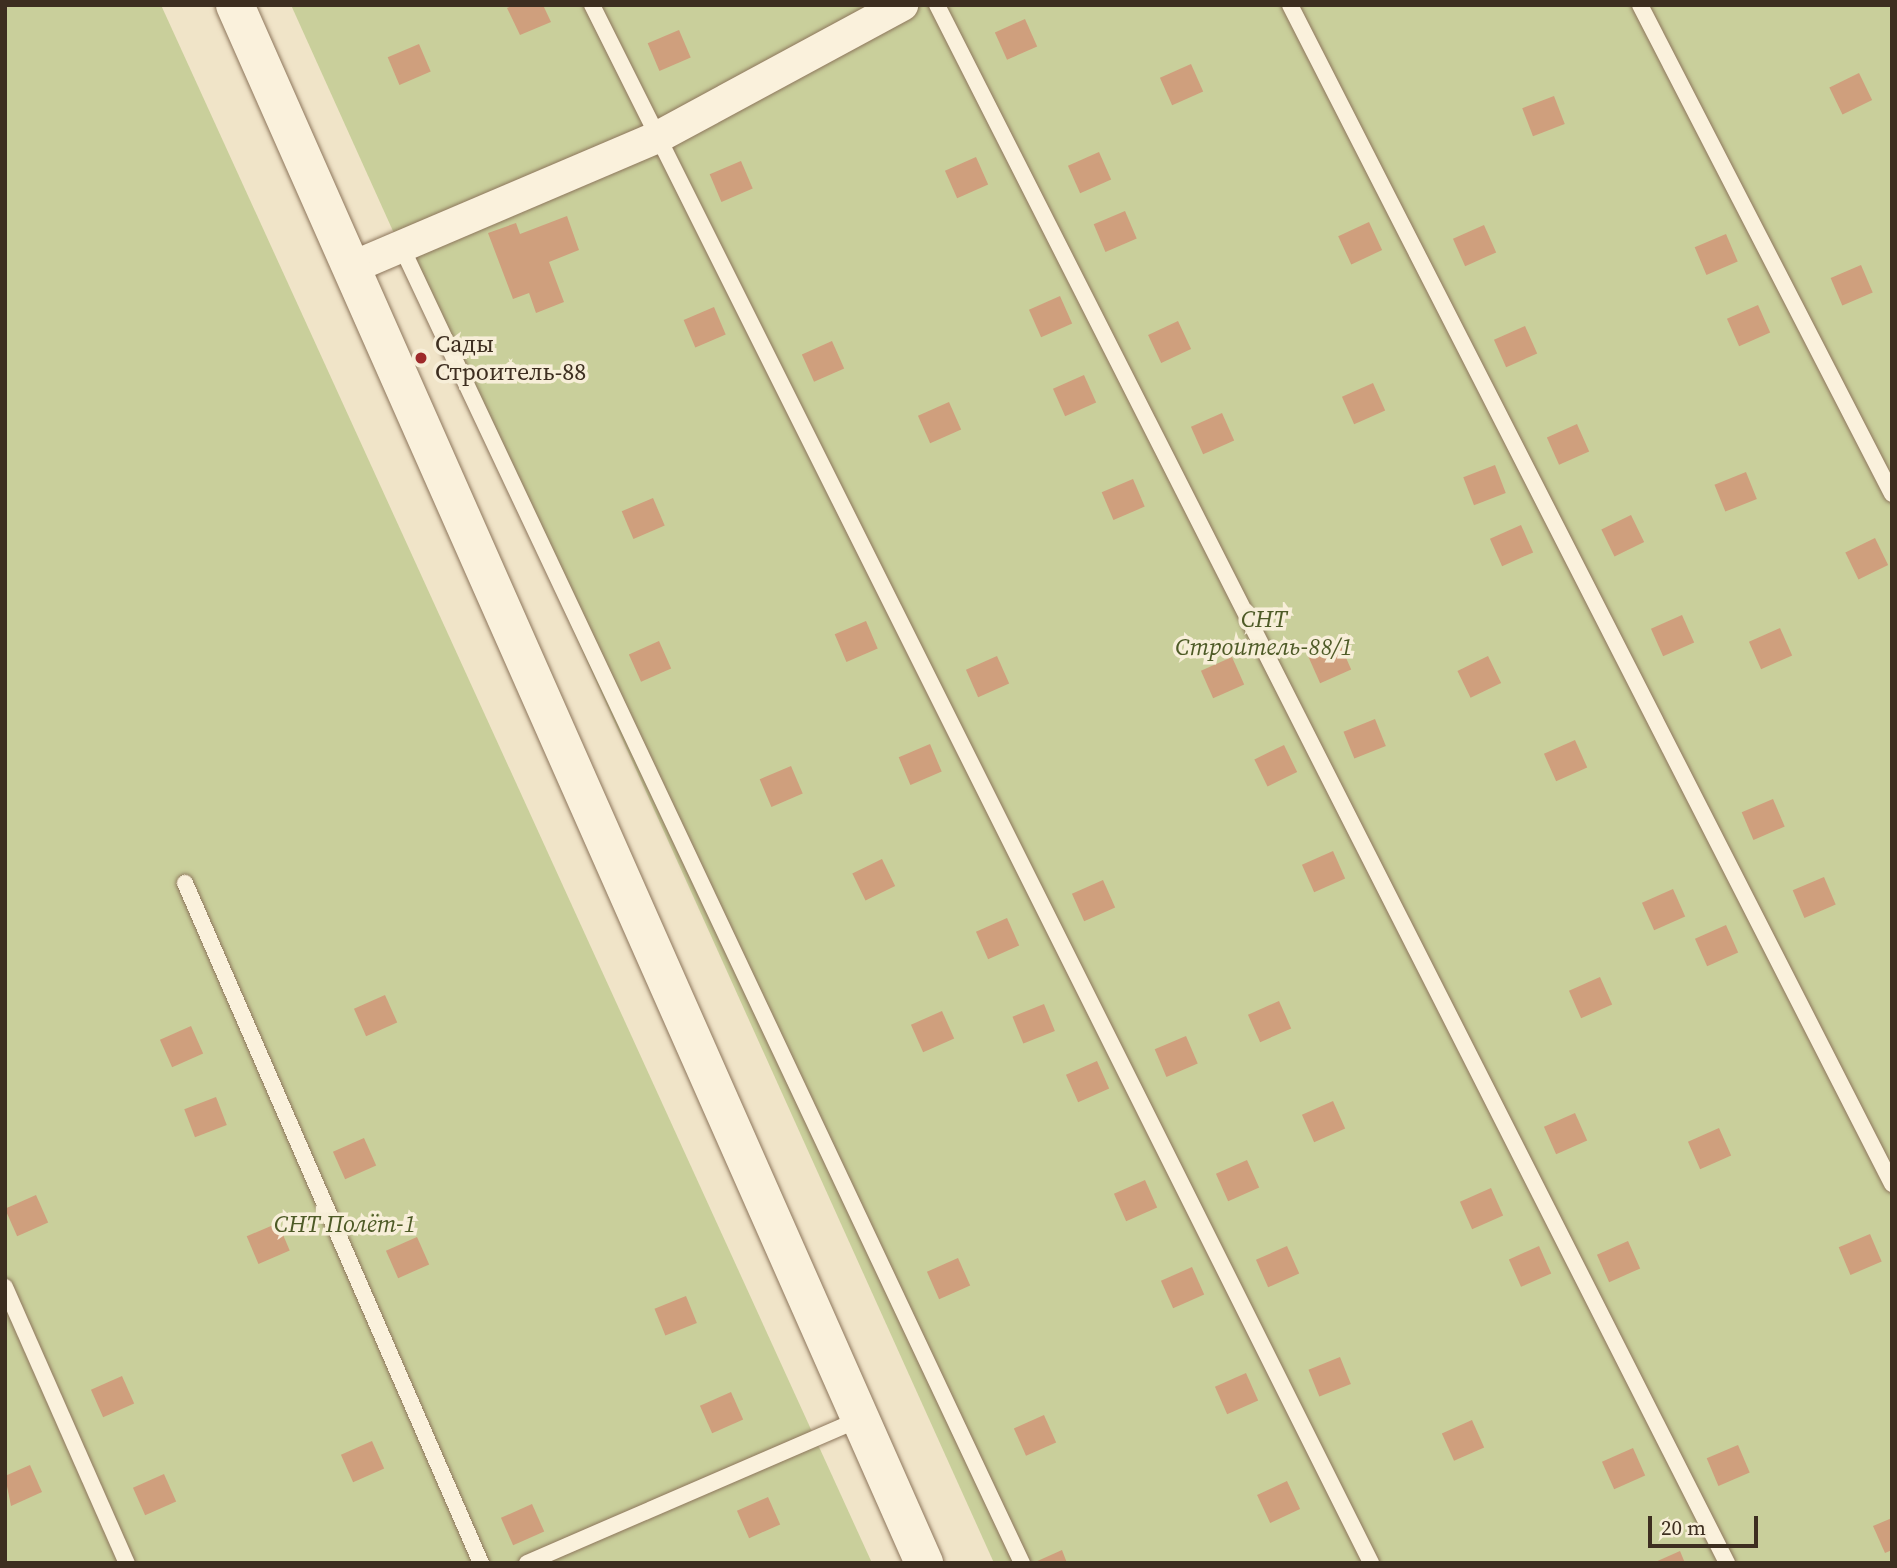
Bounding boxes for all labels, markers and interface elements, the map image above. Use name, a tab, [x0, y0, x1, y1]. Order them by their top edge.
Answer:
place label: Сады Строитель-88	[435, 330, 586, 386]
marker: Сады Строитель-88	[413, 350, 429, 366]
park label: СНТ Строитель-88/1	[1175, 605, 1353, 661]
park label: СНТ Полёт-1	[274, 1210, 416, 1238]
scale bar	[1652, 1502, 1762, 1546]
text: 20 m	[1661, 1513, 1706, 1542]

